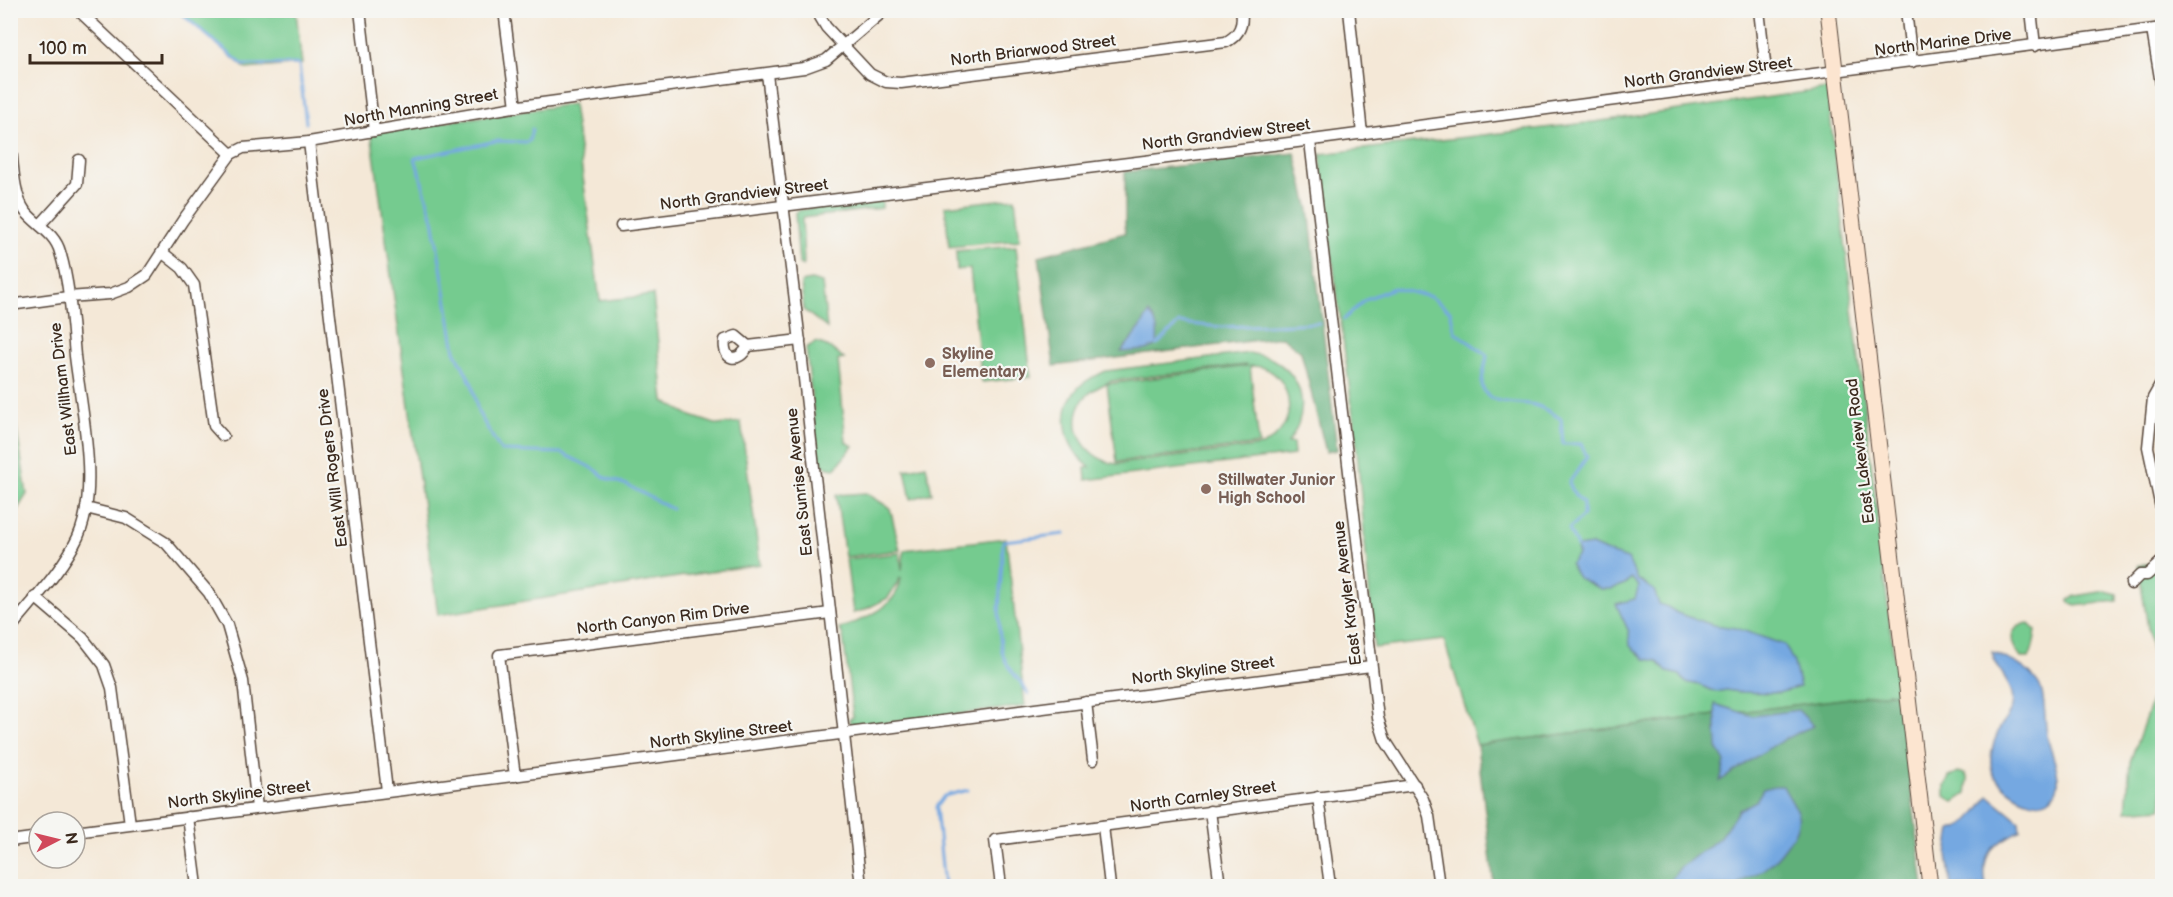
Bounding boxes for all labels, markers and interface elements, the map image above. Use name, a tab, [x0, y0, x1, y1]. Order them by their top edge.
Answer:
street label: North Marine Drive	[1873, 25, 2013, 61]
scale bar	[30, 27, 162, 65]
street label: North Briarwood Street	[949, 31, 1117, 71]
text: 100 m	[39, 38, 87, 59]
street label: North Grandview Street	[1623, 53, 1793, 93]
street label: North Manning Street	[343, 85, 500, 131]
street label: North Grandview Street	[1141, 115, 1311, 155]
street label: North Grandview Street	[659, 175, 829, 215]
street label: East Willham Drive	[46, 321, 82, 457]
place label: Skyline Elementary	[942, 345, 1026, 382]
marker: Skyline Elementary	[923, 356, 937, 370]
street label: East Lakeview Road	[1843, 377, 1879, 525]
street label: East Will Rogers Drive	[314, 387, 352, 549]
street label: East Sunrise Avenue	[783, 406, 817, 557]
place label: Stillwater Junior High School	[1218, 471, 1336, 508]
marker: Stillwater Junior High School	[1199, 482, 1213, 496]
street label: East Krayler Avenue	[1330, 519, 1366, 666]
street label: North Canyon Rim Drive	[575, 599, 751, 639]
street label: North Skyline Street	[1131, 653, 1276, 689]
street label: North Skyline Street	[649, 717, 794, 753]
street label: North Skyline Street	[167, 777, 312, 813]
street label: North Carnley Street	[1129, 777, 1277, 817]
north arrow	[27, 810, 87, 870]
text: N	[60, 831, 81, 845]

